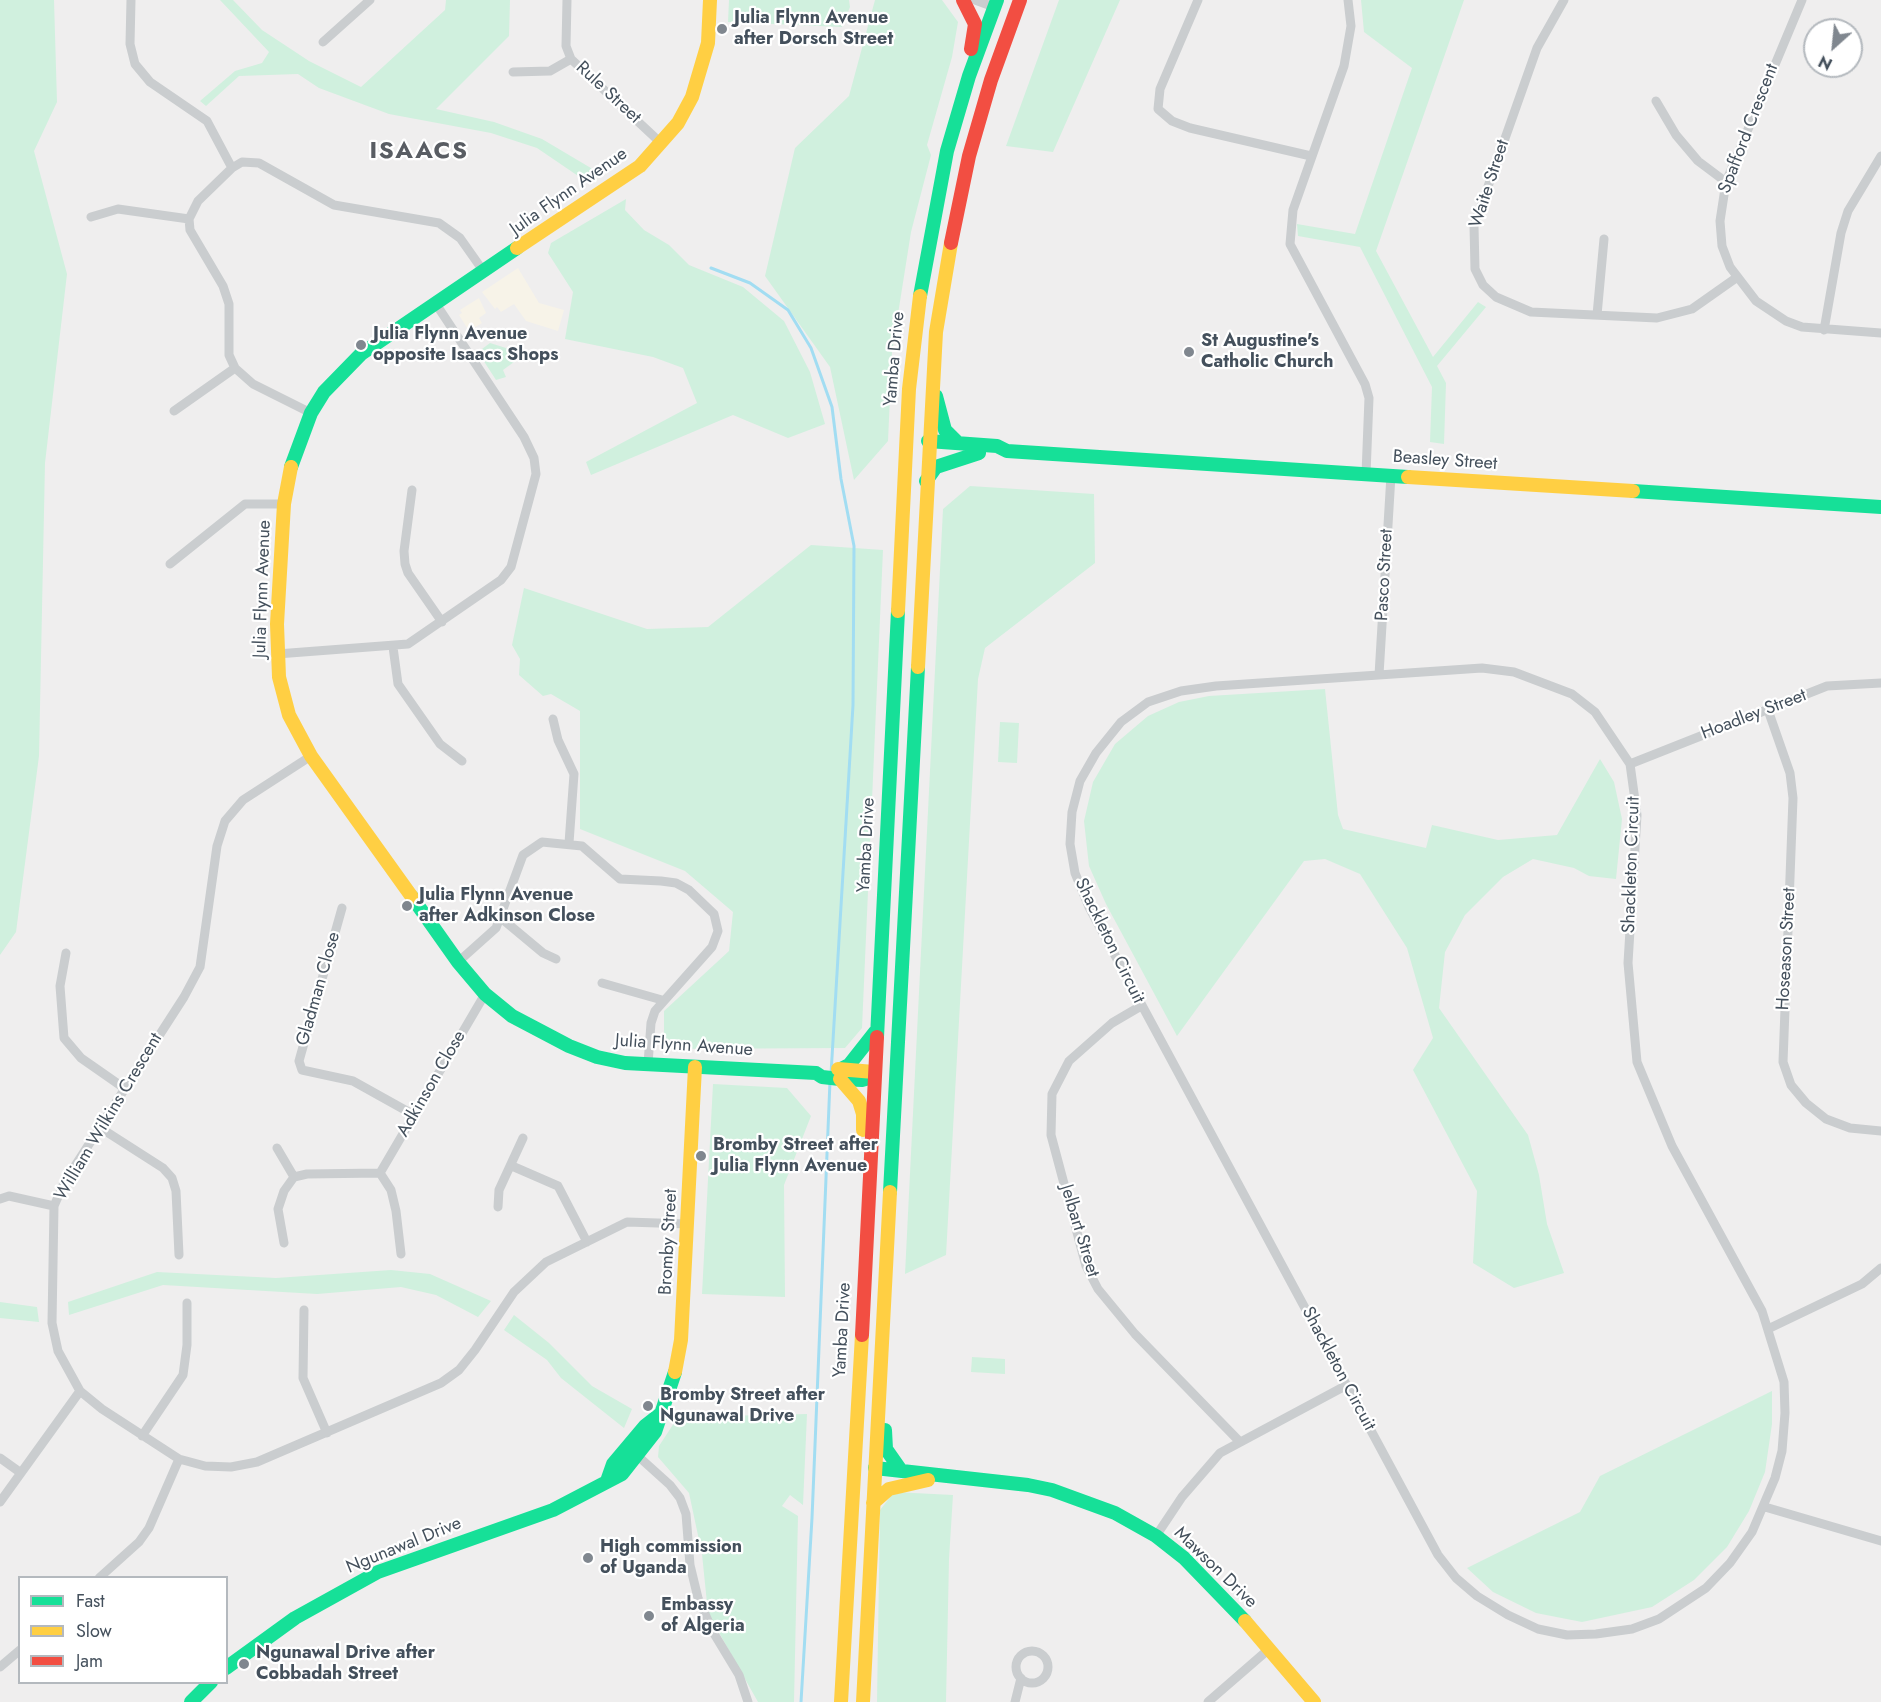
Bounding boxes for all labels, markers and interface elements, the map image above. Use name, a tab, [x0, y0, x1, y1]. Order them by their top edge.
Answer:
place label: Julia Flynn Avenue after Dorsch Street	[734, 8, 893, 50]
north arrow	[1803, 18, 1863, 78]
marker: Julia Flynn Avenue after Dorsch Street	[715, 22, 729, 36]
text: N	[1815, 50, 1836, 76]
street label: Rule Street	[571, 57, 645, 129]
street label: Spafford Crescent	[1714, 61, 1784, 197]
street label: Waite Street	[1466, 137, 1514, 231]
district label: ISAACS	[370, 138, 468, 166]
street label: Julia Flynn Avenue	[506, 144, 632, 240]
street label: Yamba Drive	[880, 311, 910, 407]
place label: Julia Flynn Avenue opposite Isaacs Shops	[373, 324, 558, 366]
place label: St Augustine's Catholic Church	[1201, 331, 1333, 374]
marker: Julia Flynn Avenue opposite Isaacs Shops	[354, 338, 368, 352]
marker: St Augustine's Catholic Church	[1182, 345, 1196, 359]
street label: Beasley Street	[1392, 447, 1498, 475]
street label: Julia Flynn Avenue	[250, 520, 276, 658]
street label: Pasco Street	[1372, 528, 1398, 622]
street label: Hoadley Street	[1698, 685, 1810, 745]
street label: Shackleton Circuit	[1619, 796, 1645, 934]
street label: Yamba Drive	[854, 797, 880, 893]
street label: Shackleton Circuit	[1069, 875, 1149, 1007]
place label: Julia Flynn Avenue after Adkinson Close	[419, 885, 595, 928]
street label: Hoseason Street	[1773, 887, 1801, 1011]
marker: Julia Flynn Avenue after Adkinson Close	[400, 899, 414, 913]
street label: Gladman Close	[292, 930, 346, 1048]
street label: Adkinson Close	[393, 1027, 471, 1141]
street label: William Wilkins Crescent	[50, 1029, 168, 1205]
street label: Julia Flynn Avenue	[614, 1030, 754, 1062]
place label: Bromby Street after Julia Flynn Avenue	[713, 1135, 878, 1178]
marker: Bromby Street after Julia Flynn Avenue	[694, 1149, 708, 1163]
street label: Jelbart Street	[1055, 1182, 1103, 1280]
street label: Bromby Street	[655, 1188, 683, 1296]
street label: Yamba Drive	[830, 1282, 856, 1378]
street label: Shackleton Circuit	[1296, 1304, 1380, 1434]
place label: Bromby Street after Ngunawal Drive	[660, 1385, 825, 1428]
marker: Bromby Street after Ngunawal Drive	[641, 1399, 655, 1413]
street label: Ngunawal Drive	[343, 1513, 465, 1579]
street label: Mawson Drive	[1169, 1523, 1261, 1613]
place label: High commission of Uganda	[600, 1537, 742, 1580]
marker: High commission of Uganda	[581, 1551, 595, 1565]
legend	[18, 1576, 228, 1684]
text: Fast	[76, 1588, 105, 1614]
place label: Embassy of Algeria	[661, 1595, 745, 1638]
marker: Embassy of Algeria	[642, 1609, 656, 1623]
text: Slow	[76, 1618, 112, 1644]
place label: Ngunawal Drive after Cobbadah Street	[256, 1643, 435, 1686]
text: Jam	[76, 1648, 103, 1674]
marker: Ngunawal Drive after Cobbadah Street	[237, 1657, 251, 1671]

